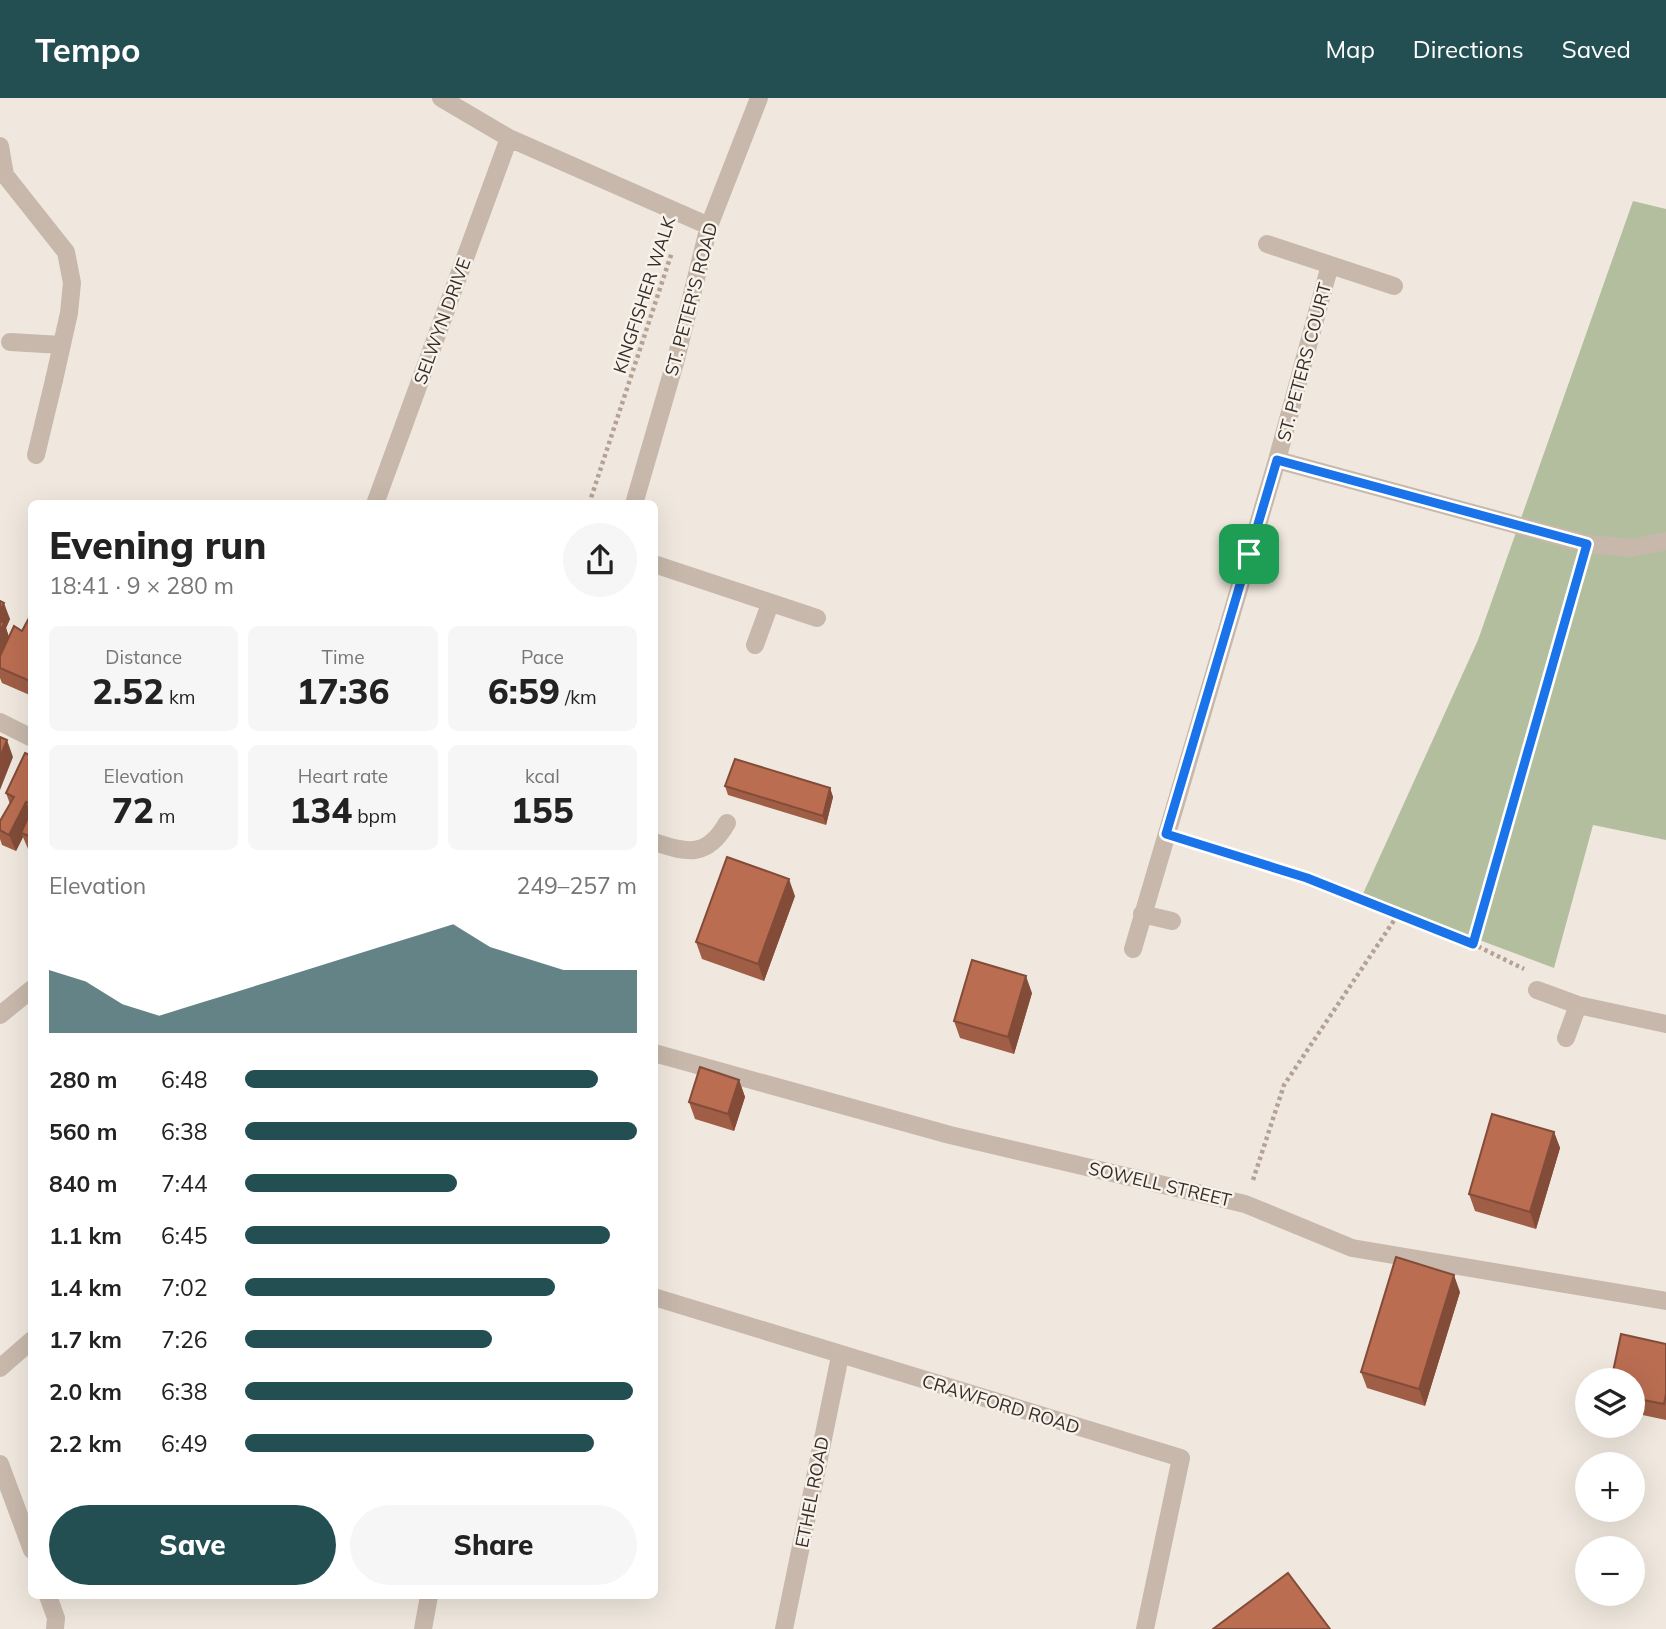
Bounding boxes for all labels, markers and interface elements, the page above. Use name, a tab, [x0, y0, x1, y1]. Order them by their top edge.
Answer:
text: Tempo	[35, 29, 141, 70]
text: Map	[1325, 34, 1375, 64]
text: Directions	[1413, 34, 1524, 64]
text: Saved	[1562, 34, 1631, 64]
street label: KINGFISHER WALK	[608, 213, 680, 376]
street label: ST. PETER'S ROAD	[659, 220, 723, 378]
street label: SELWYN DRIVE	[408, 255, 476, 387]
street label: ST. PETERS COURT	[1272, 280, 1336, 444]
text: Evening run	[49, 521, 267, 569]
button: share	[563, 523, 637, 597]
pin	[1219, 524, 1279, 584]
icon: arrive	[1230, 535, 1268, 573]
text: 18:41 · 9 × 280 m	[49, 571, 234, 600]
text: Distance	[105, 645, 182, 669]
text: Time	[321, 645, 365, 669]
text: Pace	[521, 645, 564, 669]
text: 2.52	[92, 669, 164, 713]
text: 17:36	[296, 669, 390, 713]
text: 6:59	[488, 669, 560, 713]
text: km	[164, 685, 195, 709]
text: /km	[560, 685, 597, 709]
text: Elevation	[103, 764, 184, 788]
text: Heart rate	[298, 764, 388, 788]
text: kcal	[525, 764, 560, 788]
text: 72	[112, 788, 154, 832]
text: 134	[289, 788, 352, 832]
text: 155	[511, 788, 574, 832]
text: m	[154, 804, 176, 828]
text: bpm	[352, 804, 397, 828]
text: Elevation	[49, 871, 146, 900]
text: 249–257 m	[516, 871, 637, 900]
text: 280 m	[49, 1065, 117, 1094]
text: 6:48	[161, 1065, 208, 1094]
text: 560 m	[49, 1117, 117, 1146]
text: 6:38	[161, 1117, 208, 1146]
street label: SOWELL STREET	[1086, 1156, 1234, 1212]
text: 840 m	[49, 1169, 117, 1198]
text: 7:44	[161, 1169, 208, 1198]
text: 1.1 km	[49, 1221, 122, 1250]
text: 6:45	[161, 1221, 208, 1250]
text: 1.4 km	[49, 1273, 122, 1302]
text: 7:02	[161, 1273, 208, 1302]
text: 1.7 km	[49, 1325, 122, 1354]
text: 7:26	[161, 1325, 208, 1354]
map controls	[1575, 1368, 1645, 1606]
button: layers	[1575, 1368, 1645, 1438]
street label: CRAWFORD ROAD	[919, 1369, 1083, 1439]
text: 2.0 km	[49, 1377, 122, 1406]
text: 6:38	[161, 1377, 208, 1406]
text: 2.2 km	[49, 1429, 122, 1458]
text: 6:49	[161, 1429, 208, 1458]
street label: ETHEL ROAD	[790, 1434, 834, 1550]
button: +	[1575, 1452, 1645, 1522]
button: Save	[49, 1505, 336, 1585]
button: Share	[350, 1505, 637, 1585]
button: −	[1575, 1536, 1645, 1606]

